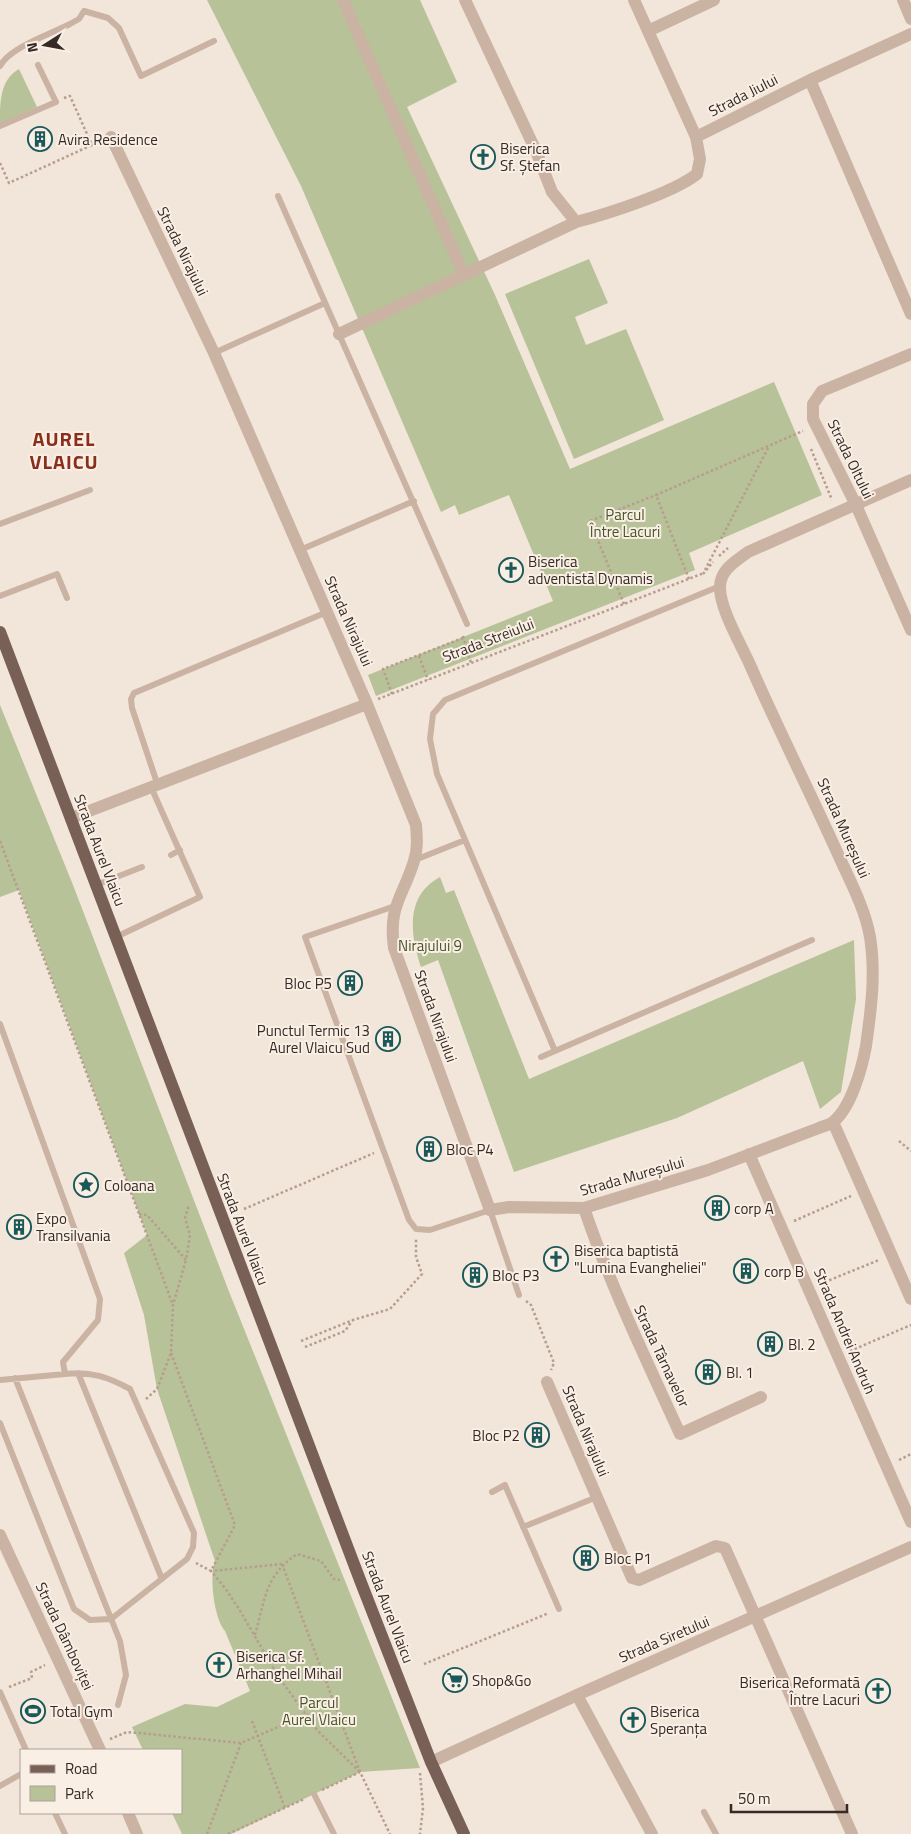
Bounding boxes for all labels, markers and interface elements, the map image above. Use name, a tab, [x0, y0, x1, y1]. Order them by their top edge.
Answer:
north arrow	[20, 20, 70, 70]
text: N	[21, 41, 43, 54]
street label: Strada Jiului	[704, 68, 782, 122]
building icon: Avira Residence	[27, 126, 53, 152]
place label: Avira Residence	[58, 128, 158, 151]
place label: Biserica Sf. Ștefan	[500, 137, 560, 177]
church icon: Biserica Sf. Ștefan	[470, 144, 496, 170]
street label: Strada Nirajului	[151, 202, 215, 300]
street label: Strada Oltului	[822, 415, 880, 503]
district label: AUREL VLAICU	[29, 423, 99, 477]
park label: Parcul Între Lacuri	[589, 503, 660, 543]
place label: Biserica adventistă Dynamis	[528, 550, 653, 590]
church icon: Biserica adventistă Dynamis	[498, 557, 524, 583]
street label: Strada Nirajului	[319, 572, 379, 670]
street label: Strada Streiului	[439, 612, 537, 668]
street label: Strada Mureșului	[812, 774, 876, 882]
street label: Strada Aurel Vlaicu	[68, 791, 132, 909]
park label: Nirajului 9	[398, 934, 462, 957]
street label: Strada Nirajului	[409, 967, 463, 1065]
building icon: Bloc P5	[337, 970, 363, 996]
place label: Bloc P5	[284, 972, 332, 995]
place label: Punctul Termic 13 Aurel Vlaicu Sud	[257, 1019, 370, 1059]
building icon: Punctul Termic 13 Aurel Vlaicu Sud	[375, 1026, 401, 1052]
building icon: Bloc P4	[416, 1136, 442, 1162]
place label: Bloc P4	[446, 1138, 494, 1161]
street label: Strada Mureșului	[577, 1150, 687, 1202]
street label: Strada Aurel Vlaicu	[211, 1170, 275, 1288]
place icon: Coloana	[73, 1172, 99, 1198]
place label: Coloana	[104, 1174, 155, 1197]
building icon: corp A	[704, 1195, 730, 1221]
place label: corp A	[734, 1197, 774, 1220]
place label: Expo Transilvania	[36, 1207, 111, 1247]
building icon: Expo Transilvania	[6, 1214, 32, 1240]
place label: Biserica baptistă "Lumina Evangheliei"	[574, 1239, 707, 1279]
church icon: Biserica baptistă "Lumina Evangheliei"	[543, 1246, 569, 1272]
building icon: corp B	[733, 1258, 759, 1284]
place label: corp B	[764, 1260, 804, 1283]
building icon: Bloc P3	[462, 1262, 488, 1288]
place label: Bloc P3	[492, 1264, 540, 1287]
street label: Strada Andrei Andruh	[808, 1264, 882, 1398]
street label: Strada Târnavelor	[628, 1301, 696, 1411]
building icon: Bl. 2	[757, 1331, 783, 1357]
place label: Bl. 2	[788, 1333, 816, 1356]
building icon: Bl. 1	[695, 1359, 721, 1385]
place label: Bl. 1	[726, 1361, 754, 1384]
street label: Strada Nirajului	[557, 1382, 615, 1480]
building icon: Bloc P2	[524, 1422, 550, 1448]
place label: Bloc P2	[472, 1424, 520, 1447]
building icon: Bloc P1	[573, 1545, 599, 1571]
place label: Bloc P1	[604, 1547, 652, 1570]
street label: Strada Aurel Vlaicu	[356, 1548, 420, 1666]
street label: Strada Dâmboviței	[30, 1578, 100, 1694]
street label: Strada Siretului	[615, 1610, 713, 1668]
place label: Biserica Sf. Arhanghel Mihail	[236, 1645, 342, 1685]
church icon: Biserica Sf. Arhanghel Mihail	[206, 1652, 232, 1678]
supermarket icon: Shop&Go	[442, 1667, 468, 1693]
place label: Shop&Go	[472, 1669, 531, 1692]
place label: Biserica Reformată Între Lacuri	[740, 1671, 860, 1711]
church icon: Biserica Reformată Între Lacuri	[865, 1678, 891, 1704]
park label: Parcul Aurel Vlaicu	[282, 1691, 356, 1731]
sports icon: Total Gym	[20, 1698, 46, 1724]
place label: Total Gym	[50, 1700, 113, 1723]
place label: Biserica Speranța	[650, 1700, 708, 1740]
church icon: Biserica Speranța	[620, 1707, 646, 1733]
legend	[20, 1749, 182, 1814]
text: Road	[65, 1757, 97, 1780]
text: Park	[65, 1782, 94, 1805]
scale bar	[731, 1782, 847, 1814]
text: 50 m	[738, 1787, 771, 1810]

